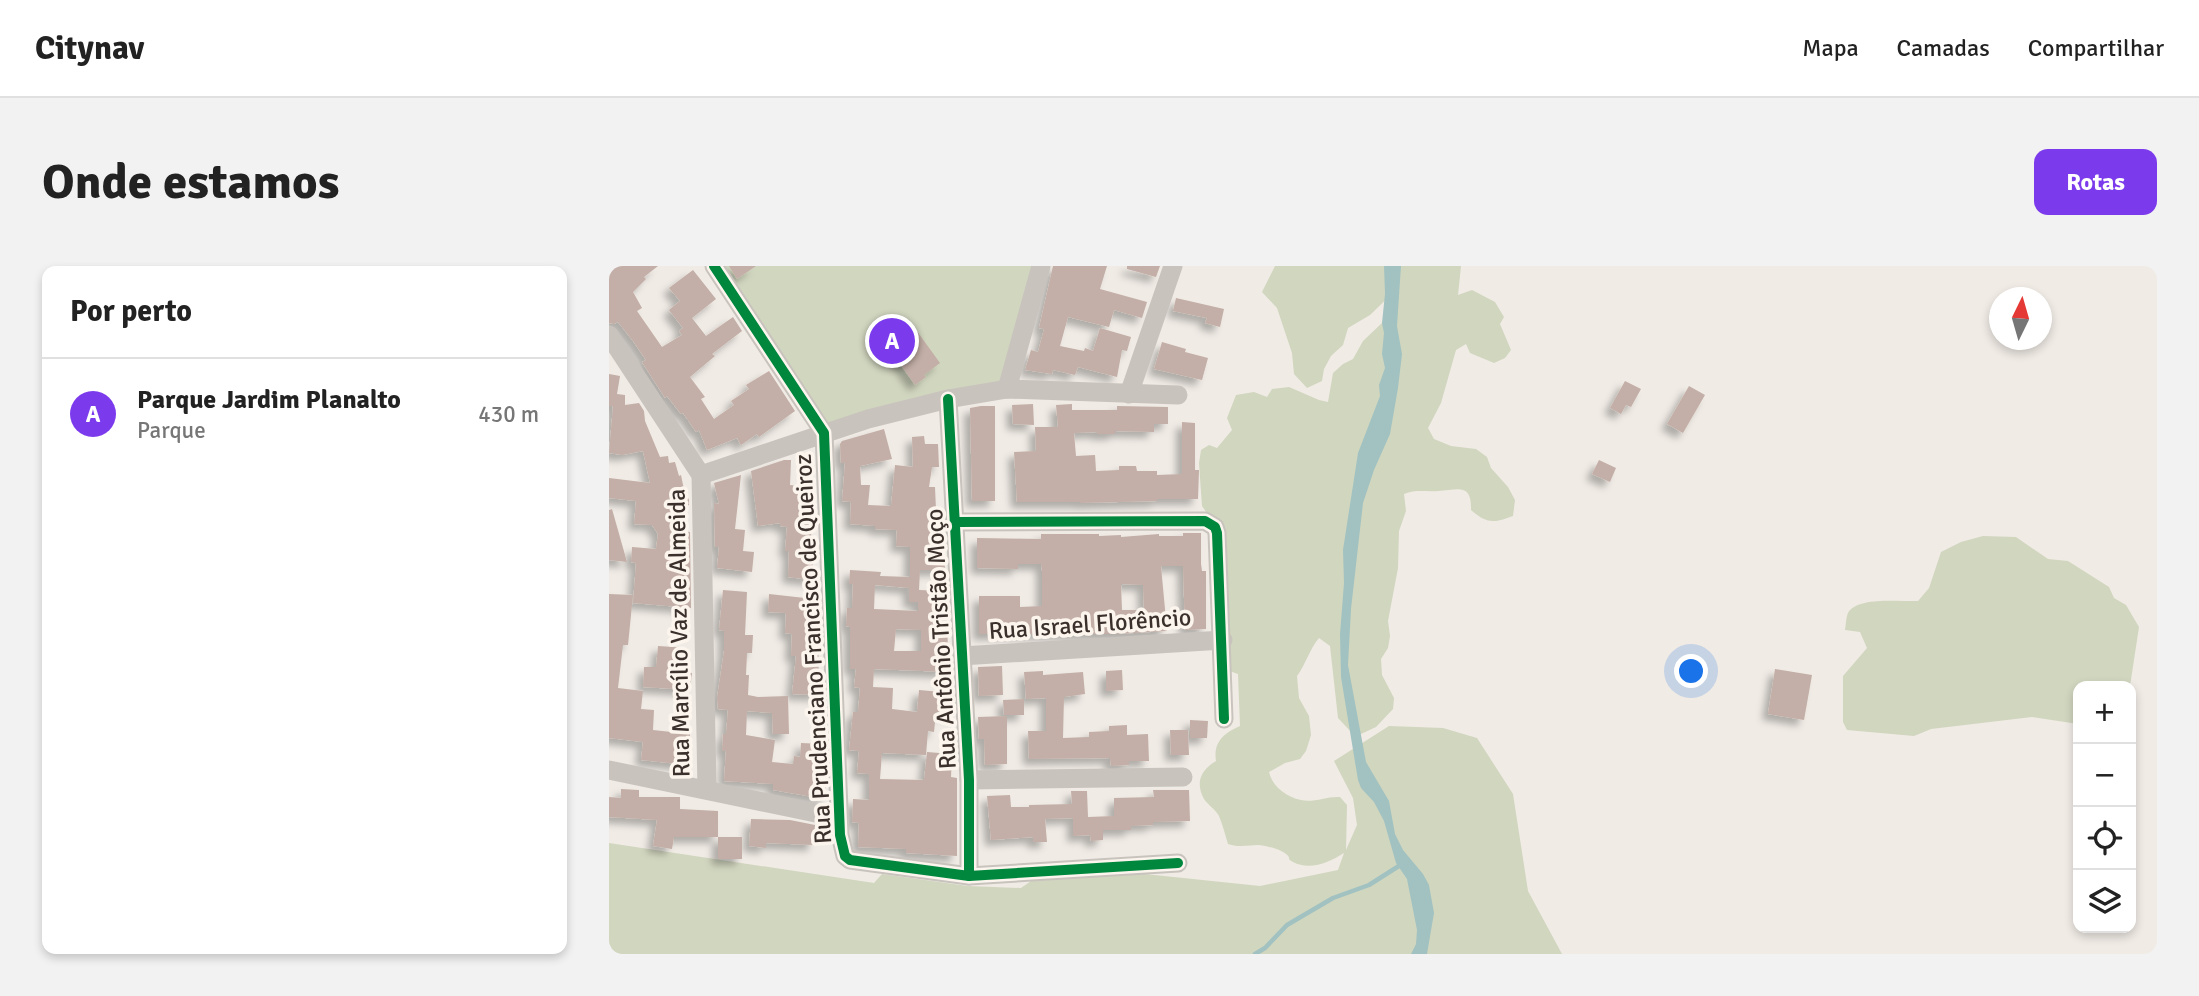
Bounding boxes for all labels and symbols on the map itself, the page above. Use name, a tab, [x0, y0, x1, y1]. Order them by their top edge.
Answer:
north arrow	[1989, 287, 2052, 350]
pin: A	[869, 315, 915, 367]
street label: Rua Prudenciano Francisco de Queiroz	[788, 453, 838, 845]
street label: Rua Marcílio Vaz de Almeida	[661, 488, 697, 778]
street label: Rua Antônio Tristão Moço	[919, 508, 963, 770]
street label: Rua Israel Florêncio	[988, 602, 1192, 646]
your location	[1674, 654, 1708, 688]

